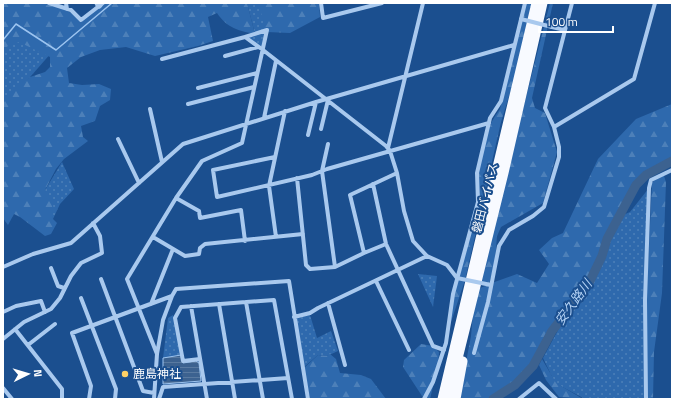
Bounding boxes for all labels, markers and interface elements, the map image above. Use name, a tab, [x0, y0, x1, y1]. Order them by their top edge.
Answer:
scale bar	[539, 8, 613, 34]
text: 100 m	[545, 12, 578, 31]
street label: 磐田バイパス	[467, 161, 502, 235]
water label: 安久路川	[550, 273, 598, 329]
north arrow	[8, 354, 48, 394]
place label: 鹿島神社	[133, 364, 181, 383]
text: N	[30, 369, 46, 378]
marker: 鹿島神社	[120, 369, 130, 379]

